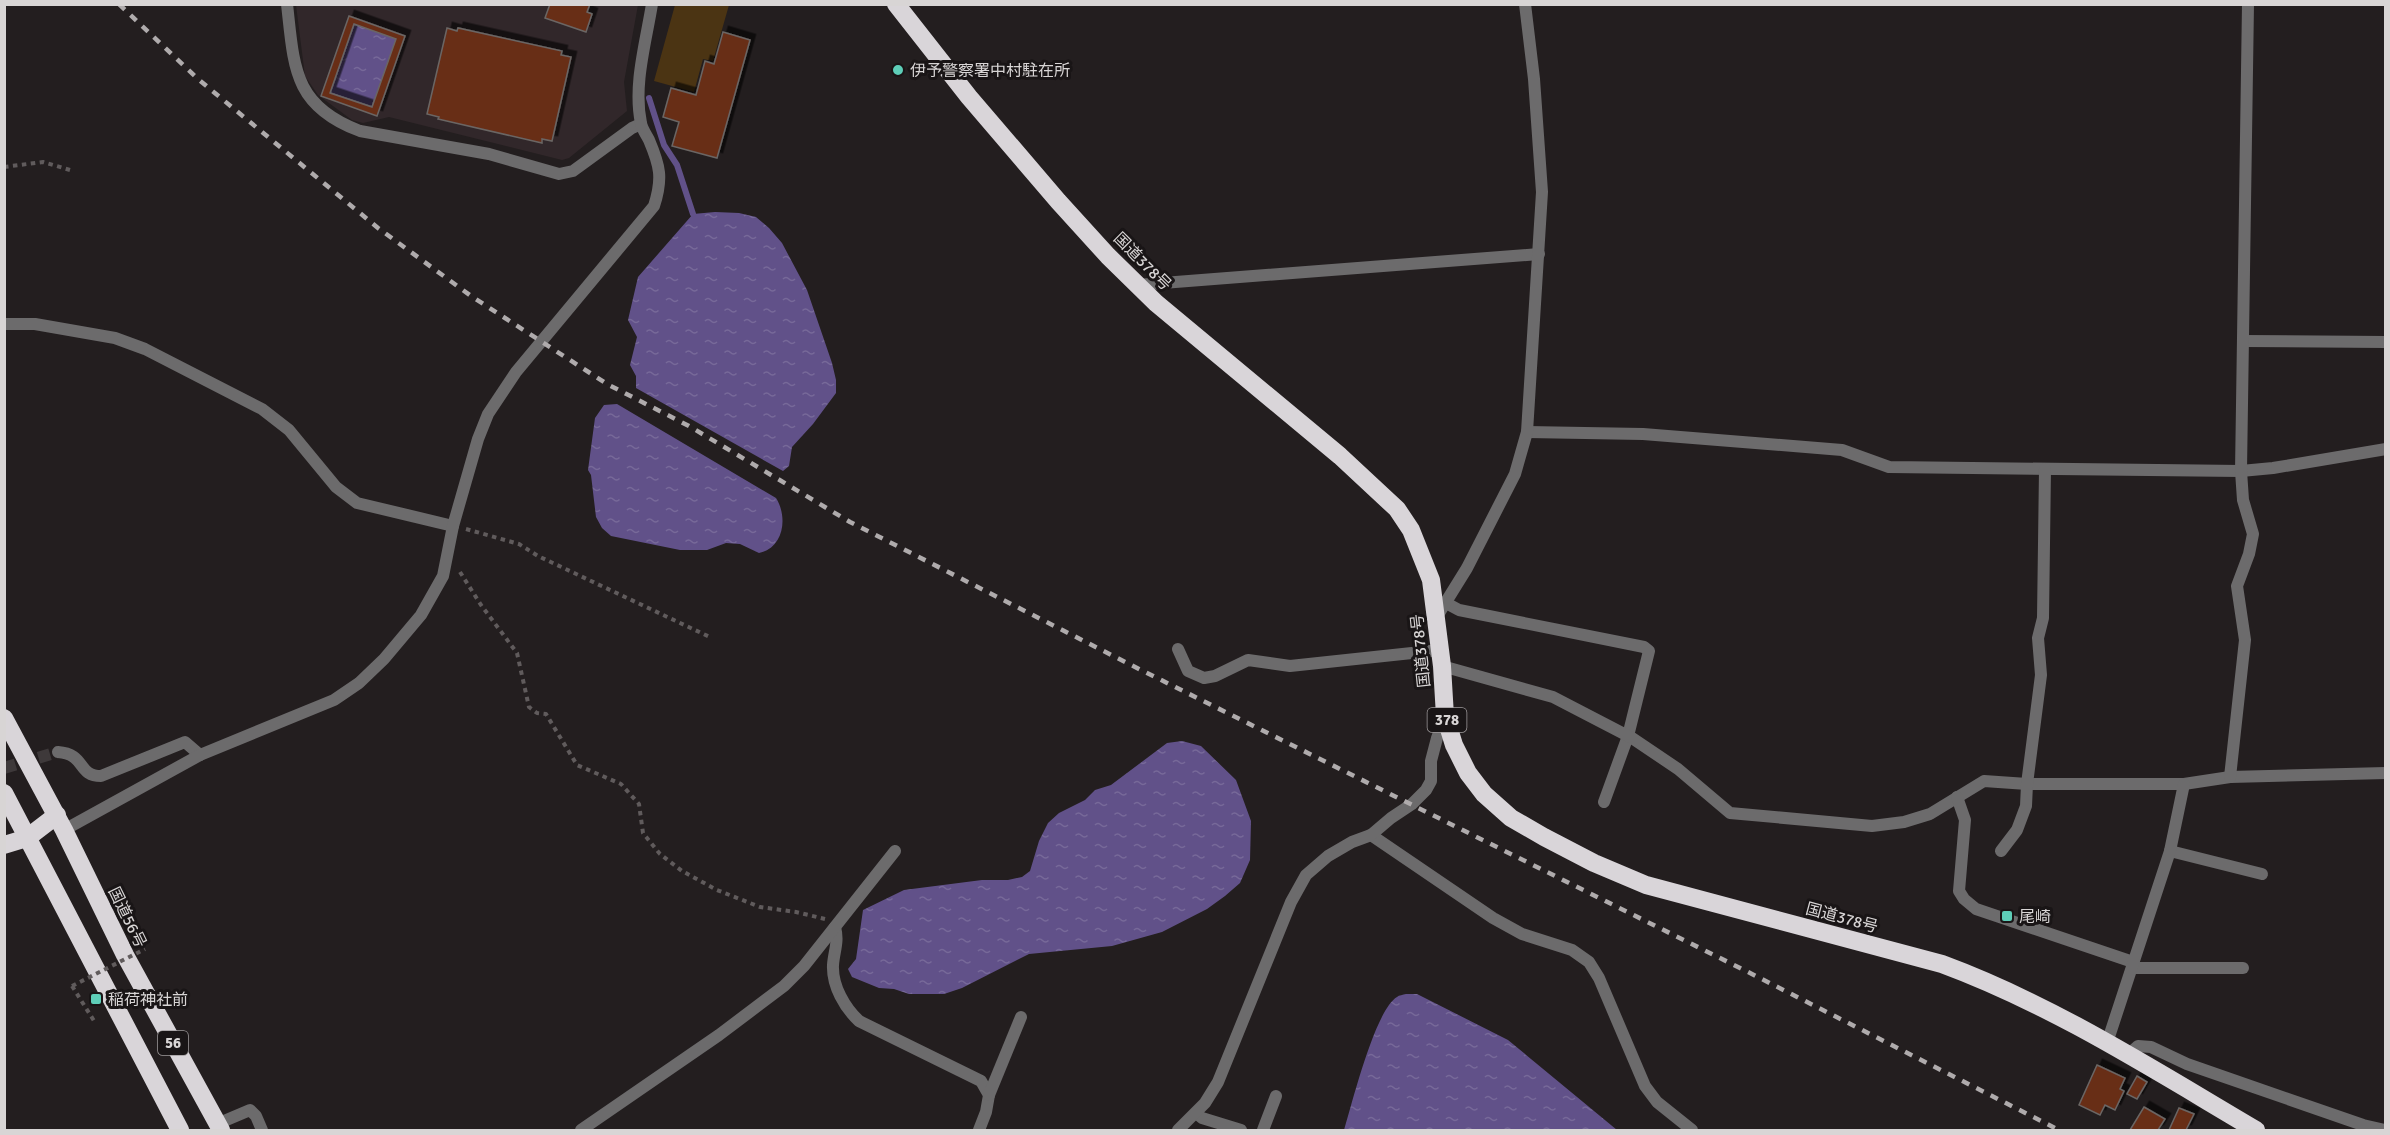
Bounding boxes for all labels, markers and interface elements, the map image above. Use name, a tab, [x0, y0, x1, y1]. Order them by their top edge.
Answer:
place label: 伊予警察署中村駐在所	[910, 61, 1070, 81]
marker: 伊予警察署中村駐在所	[891, 63, 905, 77]
street label: 国道378号	[1109, 229, 1175, 295]
street label: 国道378号	[1407, 613, 1435, 689]
road number: 378	[1428, 708, 1466, 732]
street label: 国道56号	[104, 884, 150, 951]
street label: 国道378号	[1803, 899, 1880, 937]
place label: 尾崎	[2019, 907, 2051, 927]
marker: 尾崎	[2000, 909, 2014, 923]
place label: 稲荷神社前	[108, 990, 188, 1010]
marker: 稲荷神社前	[89, 992, 103, 1006]
road number: 56	[158, 1031, 188, 1055]

